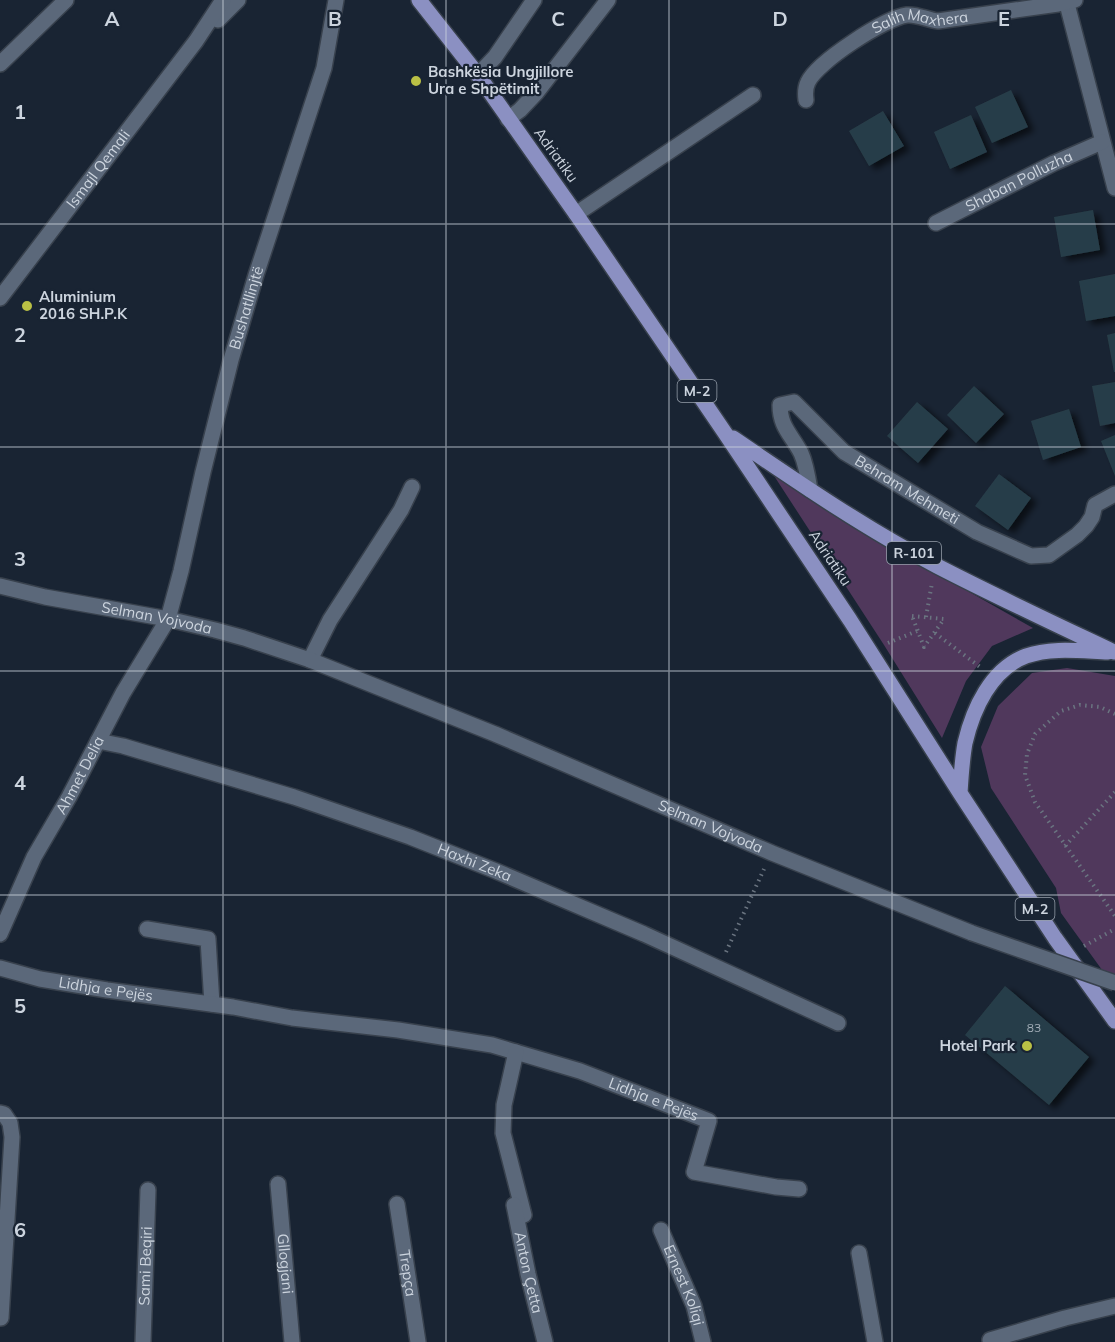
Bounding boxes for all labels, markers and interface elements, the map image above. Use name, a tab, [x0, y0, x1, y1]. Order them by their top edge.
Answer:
street label: Salih Maxhera	[868, 4, 969, 38]
text: A	[105, 6, 120, 31]
text: B	[328, 6, 342, 31]
text: C	[551, 6, 565, 31]
text: D	[772, 6, 788, 31]
text: E	[998, 6, 1010, 31]
place label: Bashkësia Ungjillore Ura e Shpëtimit	[428, 62, 573, 98]
marker: Bashkësia Ungjillore Ura e Shpëtimit	[409, 74, 423, 88]
text: 1	[14, 99, 26, 124]
street label: Adriatiku	[530, 124, 583, 186]
street label: Ismajl Qemali	[62, 126, 134, 212]
street label: Shaban Polluzha	[962, 146, 1075, 215]
street label: Bushatllinjtë	[225, 264, 267, 352]
place label: Aluminium 2016 SH.P.K	[39, 287, 128, 323]
marker: Aluminium 2016 SH.P.K	[20, 299, 34, 313]
text: 2	[14, 322, 26, 347]
road number: M-2	[678, 380, 716, 402]
street label: Behram Mehmeti	[852, 451, 963, 528]
street label: Adriatiku	[805, 526, 856, 589]
road number: R-101	[887, 542, 941, 564]
text: 3	[14, 546, 26, 571]
street label: Selman Vojvoda	[100, 597, 214, 638]
street label: Ahmet Delia	[51, 733, 108, 818]
text: 4	[14, 770, 26, 795]
street label: Selman Vojvoda	[655, 795, 766, 857]
street label: Haxhi Zeka	[435, 839, 515, 886]
road number: M-2	[1016, 898, 1054, 920]
street label: Lidhja e Pejës	[57, 972, 154, 1005]
text: 5	[14, 993, 26, 1018]
house number: 83	[1027, 1020, 1041, 1035]
place label: Hotel Park	[940, 1036, 1016, 1055]
marker: Hotel Park	[1020, 1039, 1034, 1053]
street label: Lidhja e Pejës	[606, 1073, 701, 1125]
text: 6	[14, 1217, 26, 1242]
street label: Sami Beqiri	[134, 1226, 156, 1306]
street label: Anton Çetta	[511, 1230, 547, 1315]
street label: Gllogjani	[273, 1233, 298, 1295]
street label: Ernest Koliqi	[660, 1242, 709, 1327]
street label: Trepça	[395, 1249, 421, 1298]

